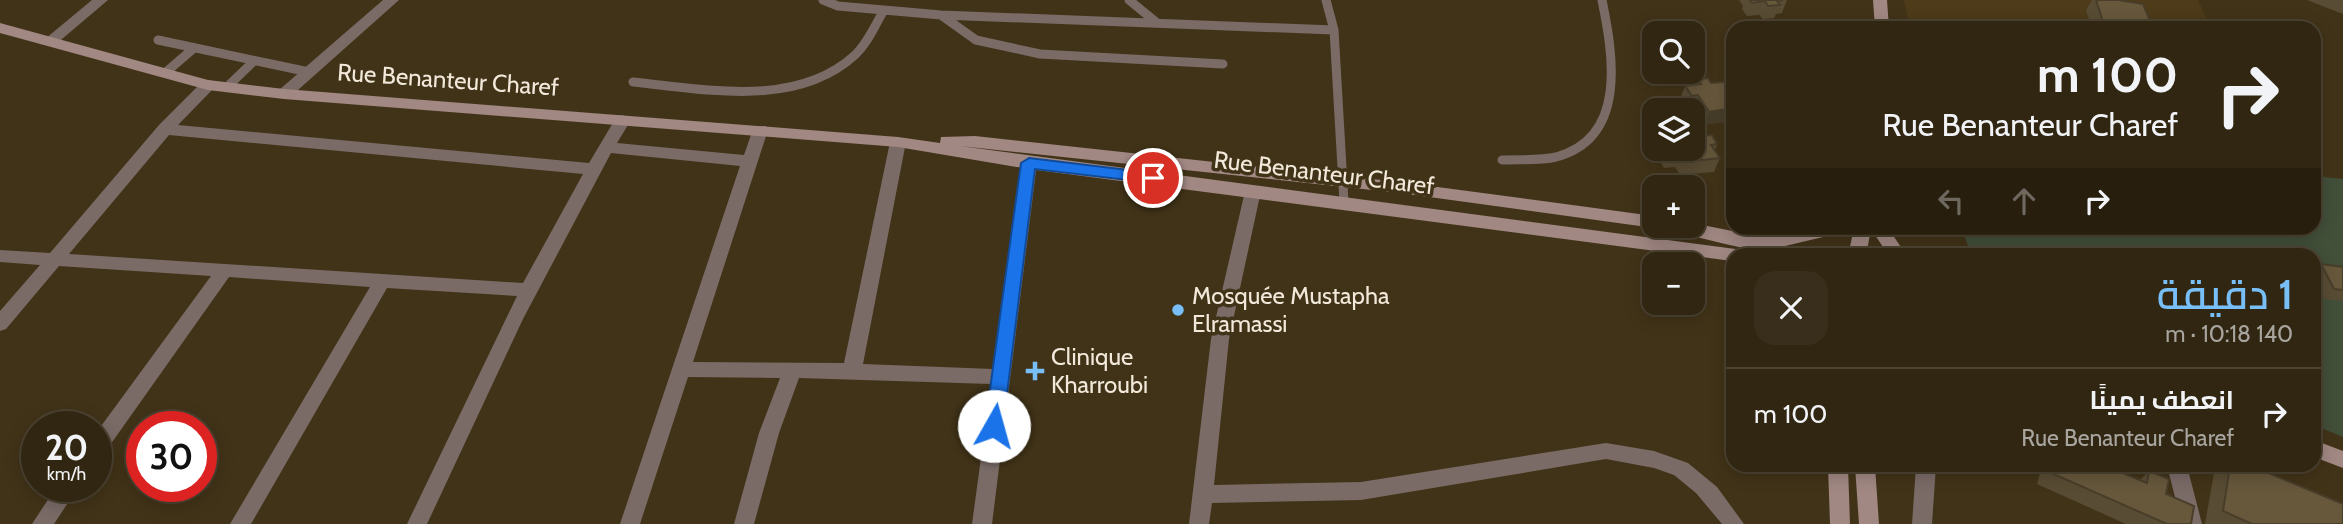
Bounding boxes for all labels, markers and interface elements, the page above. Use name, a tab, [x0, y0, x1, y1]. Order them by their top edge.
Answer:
map controls	[1642, 21, 1705, 315]
button: search	[1642, 21, 1705, 84]
text: 100 m	[2037, 45, 2178, 104]
icon: right	[2202, 49, 2293, 140]
street label: Rue Benanteur Charef	[336, 57, 560, 102]
button: layers	[1642, 98, 1705, 161]
text: Rue Benanteur Charef	[1882, 105, 2178, 144]
street label: Rue Benanteur Charef	[1212, 145, 1436, 200]
pin	[1123, 148, 1183, 208]
icon: arrive	[1134, 159, 1172, 197]
button: +	[1642, 175, 1705, 238]
icon: left	[1932, 182, 1970, 220]
icon: ahead	[2005, 182, 2043, 220]
icon: right	[2078, 182, 2116, 220]
button: −	[1642, 252, 1705, 315]
text: 1 دقيقة	[2157, 268, 2293, 320]
button: close	[1754, 271, 1828, 345]
place label: Mosquée Mustapha Elramassi	[1192, 281, 1390, 338]
marker: Mosquée Mustapha Elramassi	[1170, 302, 1186, 318]
text: 140 m · 10:18	[2165, 320, 2293, 348]
place label: Clinique Kharroubi	[1051, 342, 1148, 399]
marker: Clinique Kharroubi	[1025, 361, 1045, 381]
text: انعطف يمينًا	[2090, 384, 2234, 416]
position arrow	[957, 389, 1031, 463]
icon: right	[2255, 395, 2293, 433]
text: 100 m	[1754, 398, 1827, 430]
speed limit sign: 30	[126, 411, 217, 502]
text: Rue Benanteur Charef	[2021, 424, 2234, 452]
text: 20	[45, 426, 88, 469]
text: km/h	[47, 463, 86, 485]

